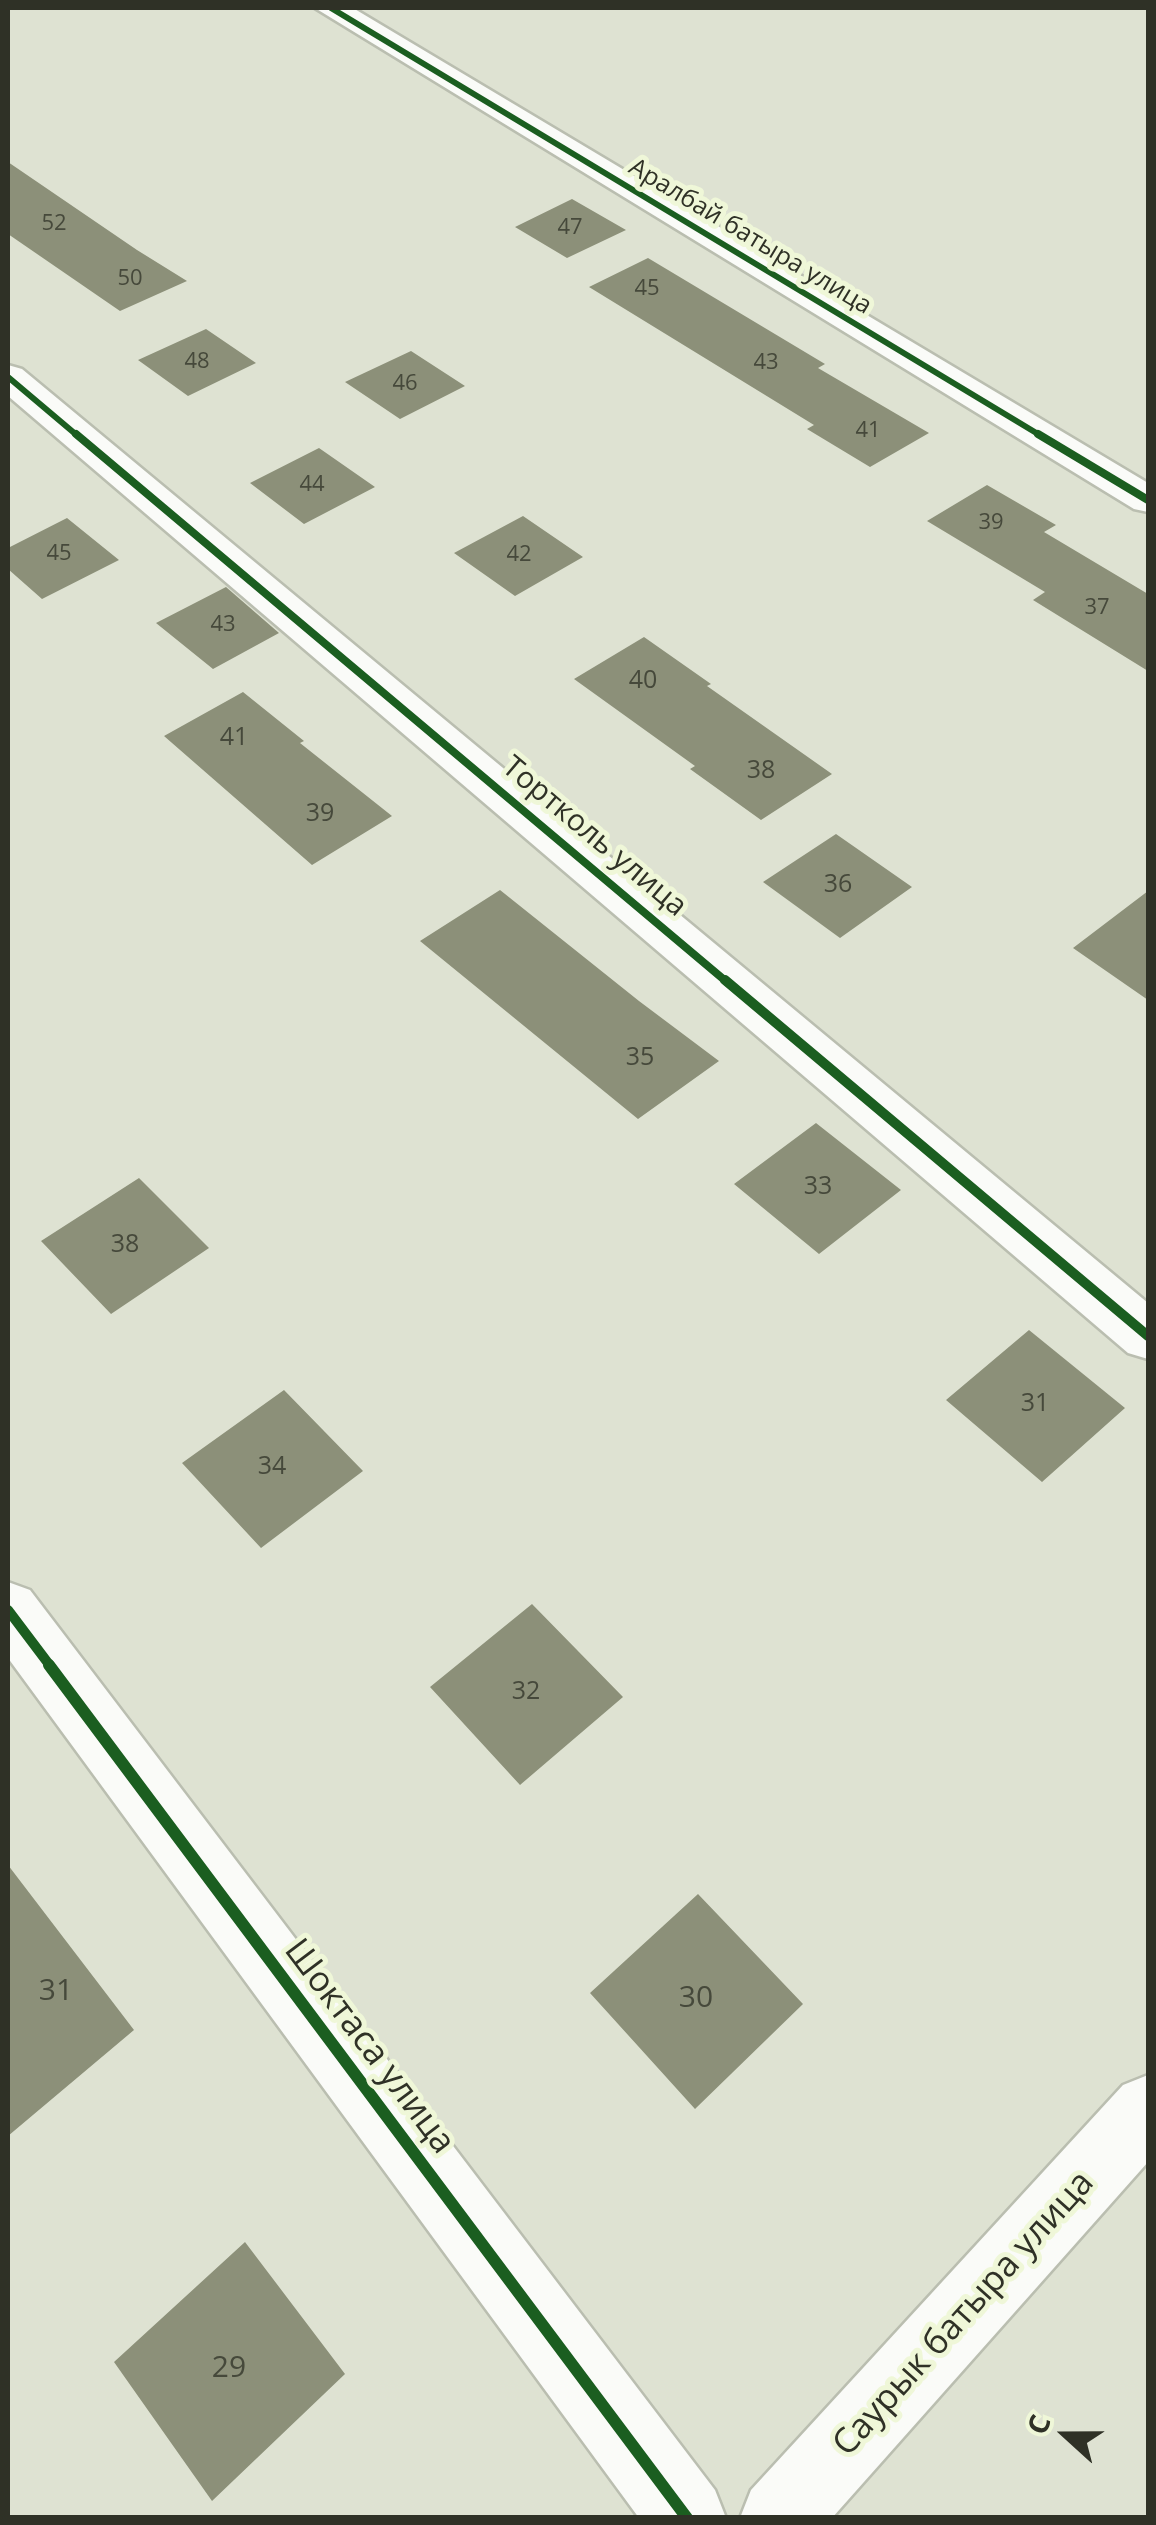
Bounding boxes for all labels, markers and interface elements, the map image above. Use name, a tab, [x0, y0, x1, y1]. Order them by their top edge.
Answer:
street label: Аралбай батыра улица	[623, 153, 877, 321]
house number: 52	[41, 211, 67, 237]
house number: 47	[557, 215, 583, 241]
house number: 50	[117, 266, 143, 292]
house number: 45	[634, 276, 660, 302]
house number: 48	[184, 349, 210, 375]
house number: 43	[753, 350, 779, 376]
house number: 46	[392, 371, 418, 397]
house number: 41	[855, 418, 881, 444]
house number: 44	[299, 472, 325, 498]
house number: 39	[978, 510, 1004, 536]
house number: 45	[46, 541, 72, 567]
house number: 42	[506, 542, 532, 568]
house number: 37	[1084, 595, 1110, 621]
house number: 43	[210, 612, 236, 638]
house number: 40	[629, 666, 657, 696]
house number: 41	[220, 723, 248, 753]
street label: Тортколь улица	[494, 749, 694, 925]
house number: 38	[747, 756, 775, 786]
house number: 39	[306, 799, 334, 829]
house number: 36	[824, 870, 852, 900]
house number: 35	[626, 1043, 654, 1073]
house number: 33	[804, 1172, 832, 1202]
house number: 38	[111, 1230, 139, 1260]
house number: 31	[1021, 1389, 1049, 1419]
house number: 34	[258, 1452, 286, 1482]
house number: 32	[512, 1677, 540, 1707]
street label: Шоктаса улица	[275, 1931, 463, 2163]
house number: 31	[39, 1973, 73, 2009]
house number: 30	[679, 1980, 713, 2016]
street label: Саурык батыра улица	[825, 2163, 1103, 2465]
house number: 29	[212, 2350, 246, 2386]
north arrow	[1016, 2385, 1116, 2485]

